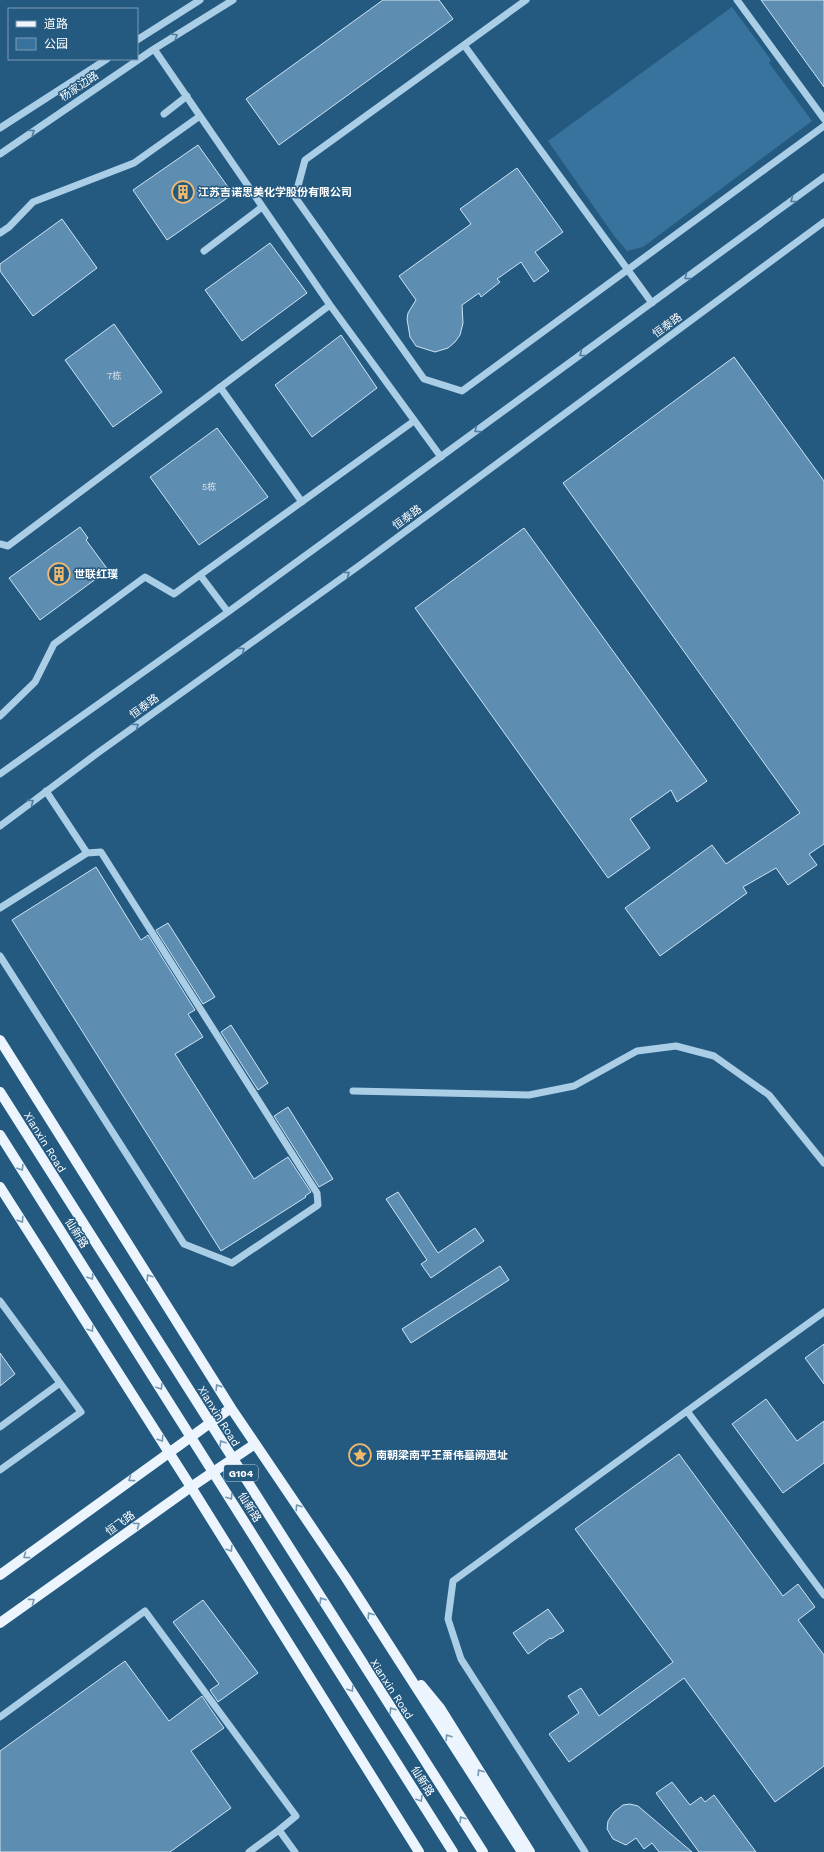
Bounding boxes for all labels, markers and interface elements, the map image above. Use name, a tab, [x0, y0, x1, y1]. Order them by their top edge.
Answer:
legend	[8, 8, 138, 60]
text: 道路	[44, 17, 68, 31]
one-way arrow	[171, 33, 178, 41]
text: 公园	[44, 37, 68, 51]
street label: 杨家边路	[57, 69, 101, 104]
one-way arrow	[28, 129, 35, 137]
building icon: 江苏吉诺思美化学股份有限公司	[170, 179, 196, 205]
place label: 江苏吉诺思美化学股份有限公司	[198, 186, 352, 199]
one-way arrow	[790, 195, 797, 202]
one-way arrow	[685, 272, 692, 279]
street label: 恒泰路	[650, 310, 684, 340]
one-way arrow	[580, 349, 587, 356]
house number: 7栋	[107, 370, 121, 381]
one-way arrow	[475, 425, 482, 432]
house number: 5栋	[202, 481, 216, 492]
street label: 恒泰路	[390, 502, 424, 532]
building icon: 世联红璞	[46, 561, 72, 587]
place label: 世联红璞	[74, 568, 118, 581]
one-way arrow	[343, 572, 350, 579]
one-way arrow	[237, 648, 244, 655]
street label: 恒泰路	[127, 691, 161, 721]
one-way arrow	[132, 723, 139, 730]
one-way arrow	[26, 800, 33, 807]
street label: Xianxin Road	[21, 1110, 68, 1175]
one-way arrow	[16, 1164, 24, 1171]
one-way arrow	[16, 1216, 24, 1223]
street label: 仙新路	[62, 1216, 91, 1251]
one-way arrow	[86, 1273, 93, 1280]
one-way arrow	[146, 1274, 154, 1281]
one-way arrow	[86, 1325, 93, 1332]
one-way arrow	[155, 1383, 163, 1390]
street label: Xianxin Road	[195, 1384, 242, 1449]
one-way arrow	[215, 1384, 223, 1391]
one-way arrow	[156, 1435, 164, 1442]
one-way arrow	[219, 1440, 227, 1447]
place icon: 南朝梁南平王萧伟墓阙遗址	[347, 1442, 373, 1468]
place label: 南朝梁南平王萧伟墓阙遗址	[376, 1449, 508, 1462]
road number: G104	[224, 1465, 258, 1481]
one-way arrow	[129, 1475, 136, 1482]
street label: 仙新路	[235, 1490, 264, 1525]
one-way arrow	[225, 1493, 232, 1500]
one-way arrow	[295, 1504, 303, 1511]
street label: 恒飞路	[103, 1508, 137, 1538]
one-way arrow	[133, 1523, 140, 1530]
one-way arrow	[226, 1545, 233, 1552]
one-way arrow	[23, 1551, 30, 1559]
one-way arrow	[319, 1597, 326, 1604]
one-way arrow	[27, 1599, 34, 1606]
one-way arrow	[367, 1612, 375, 1619]
street label: Xianxin Road	[367, 1657, 416, 1722]
one-way arrow	[347, 1685, 354, 1692]
one-way arrow	[389, 1707, 396, 1714]
one-way arrow	[445, 1734, 453, 1741]
street label: 仙新路	[408, 1764, 437, 1799]
one-way arrow	[478, 1769, 485, 1776]
one-way arrow	[415, 1795, 423, 1802]
one-way arrow	[459, 1816, 467, 1823]

